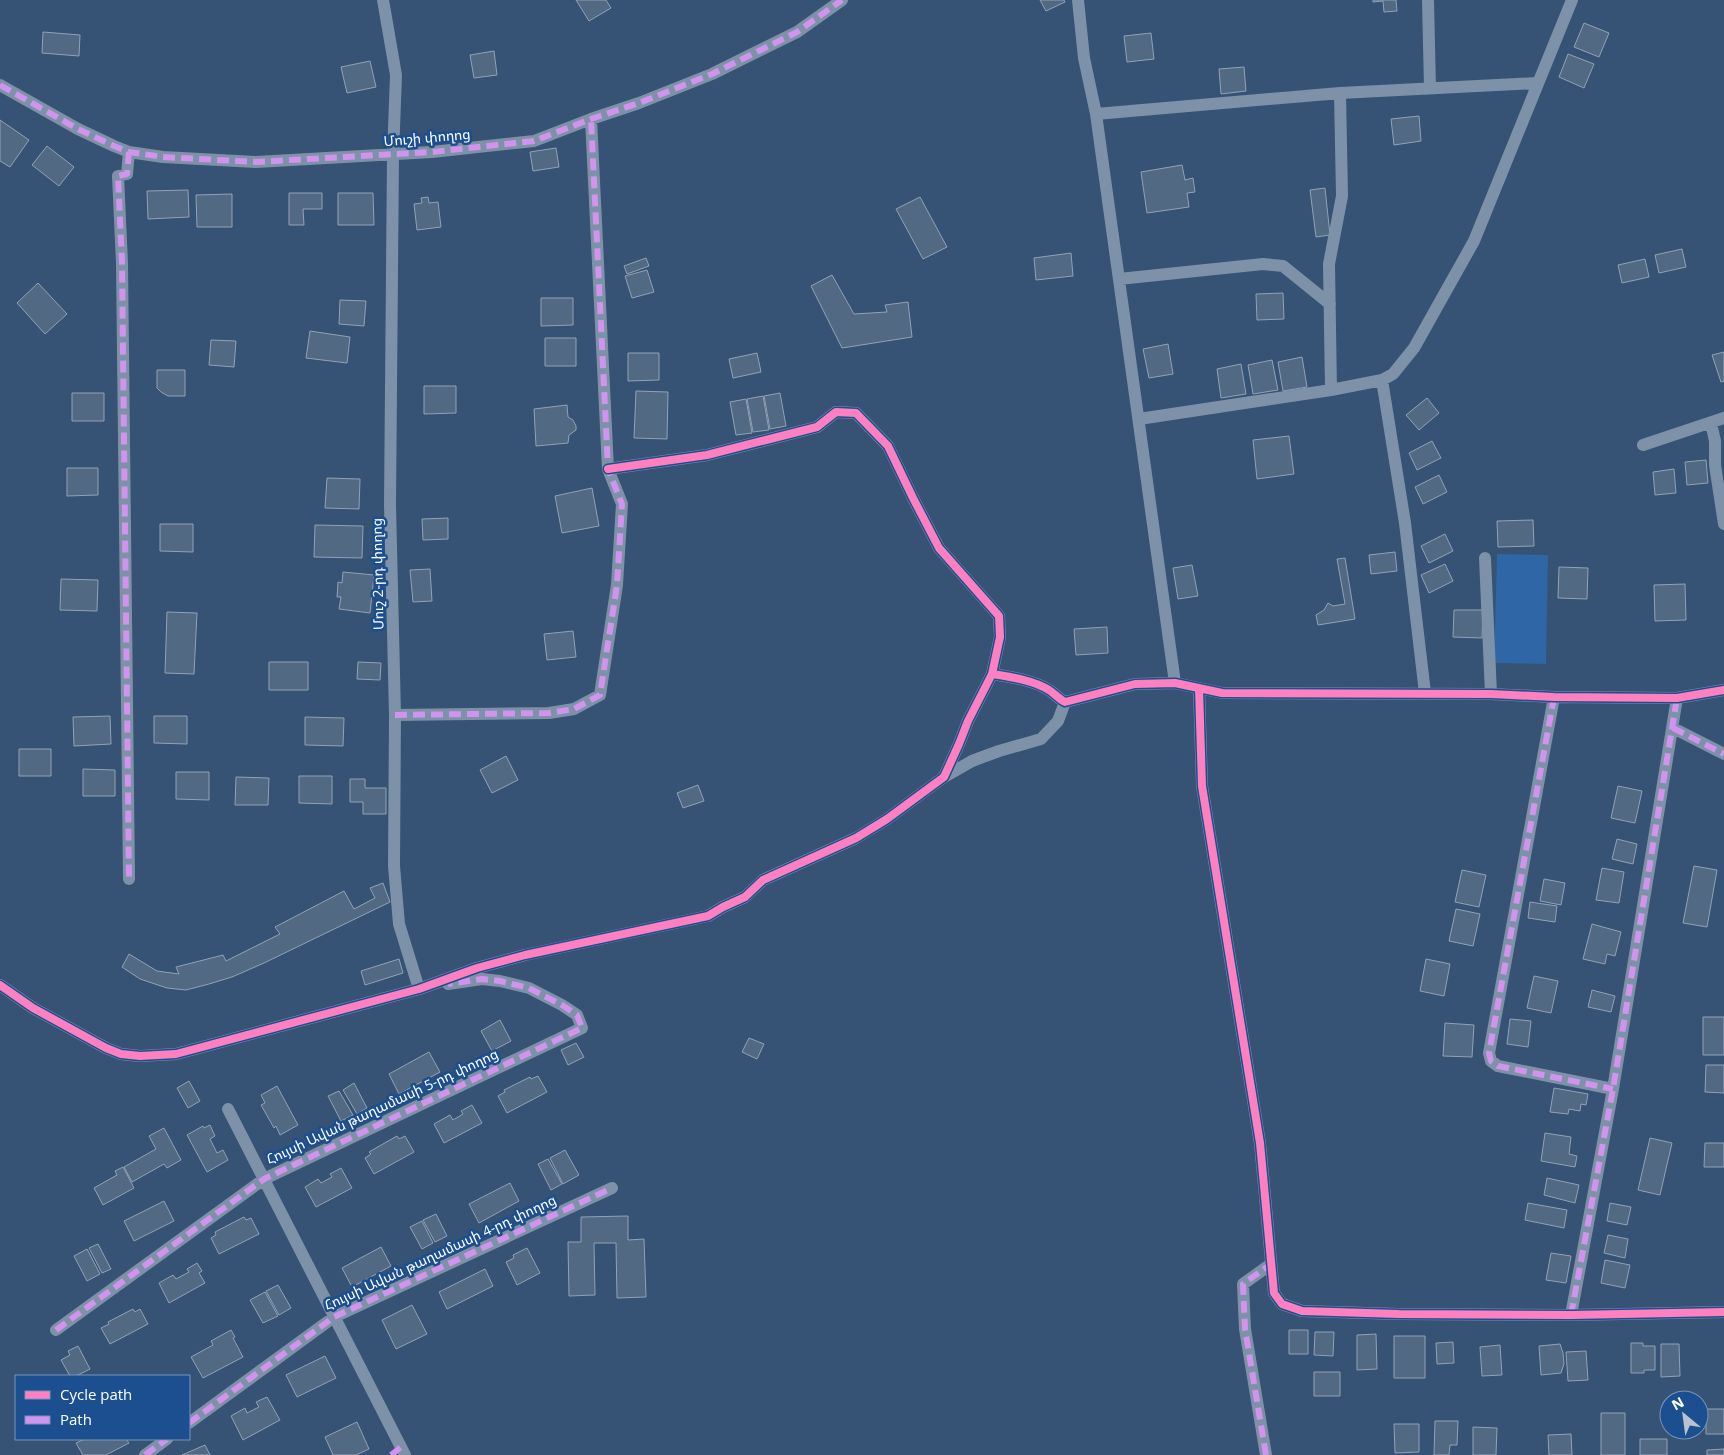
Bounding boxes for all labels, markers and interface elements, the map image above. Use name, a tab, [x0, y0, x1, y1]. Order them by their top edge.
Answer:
street label: Մուշի փողոց	[383, 124, 471, 150]
street label: Մուշ 2-րդ փողոց	[367, 518, 387, 630]
street label: Հույսի Ավան թաղամասի 5-րդ փողոց	[263, 1044, 501, 1168]
street label: Հույսի Ավան թաղամասի 4-րդ փողոց	[321, 1190, 559, 1314]
legend	[15, 1375, 190, 1440]
text: Cycle path	[60, 1384, 132, 1404]
north arrow	[1659, 1390, 1709, 1440]
text: N	[1668, 1392, 1687, 1414]
text: Path	[60, 1409, 92, 1429]

